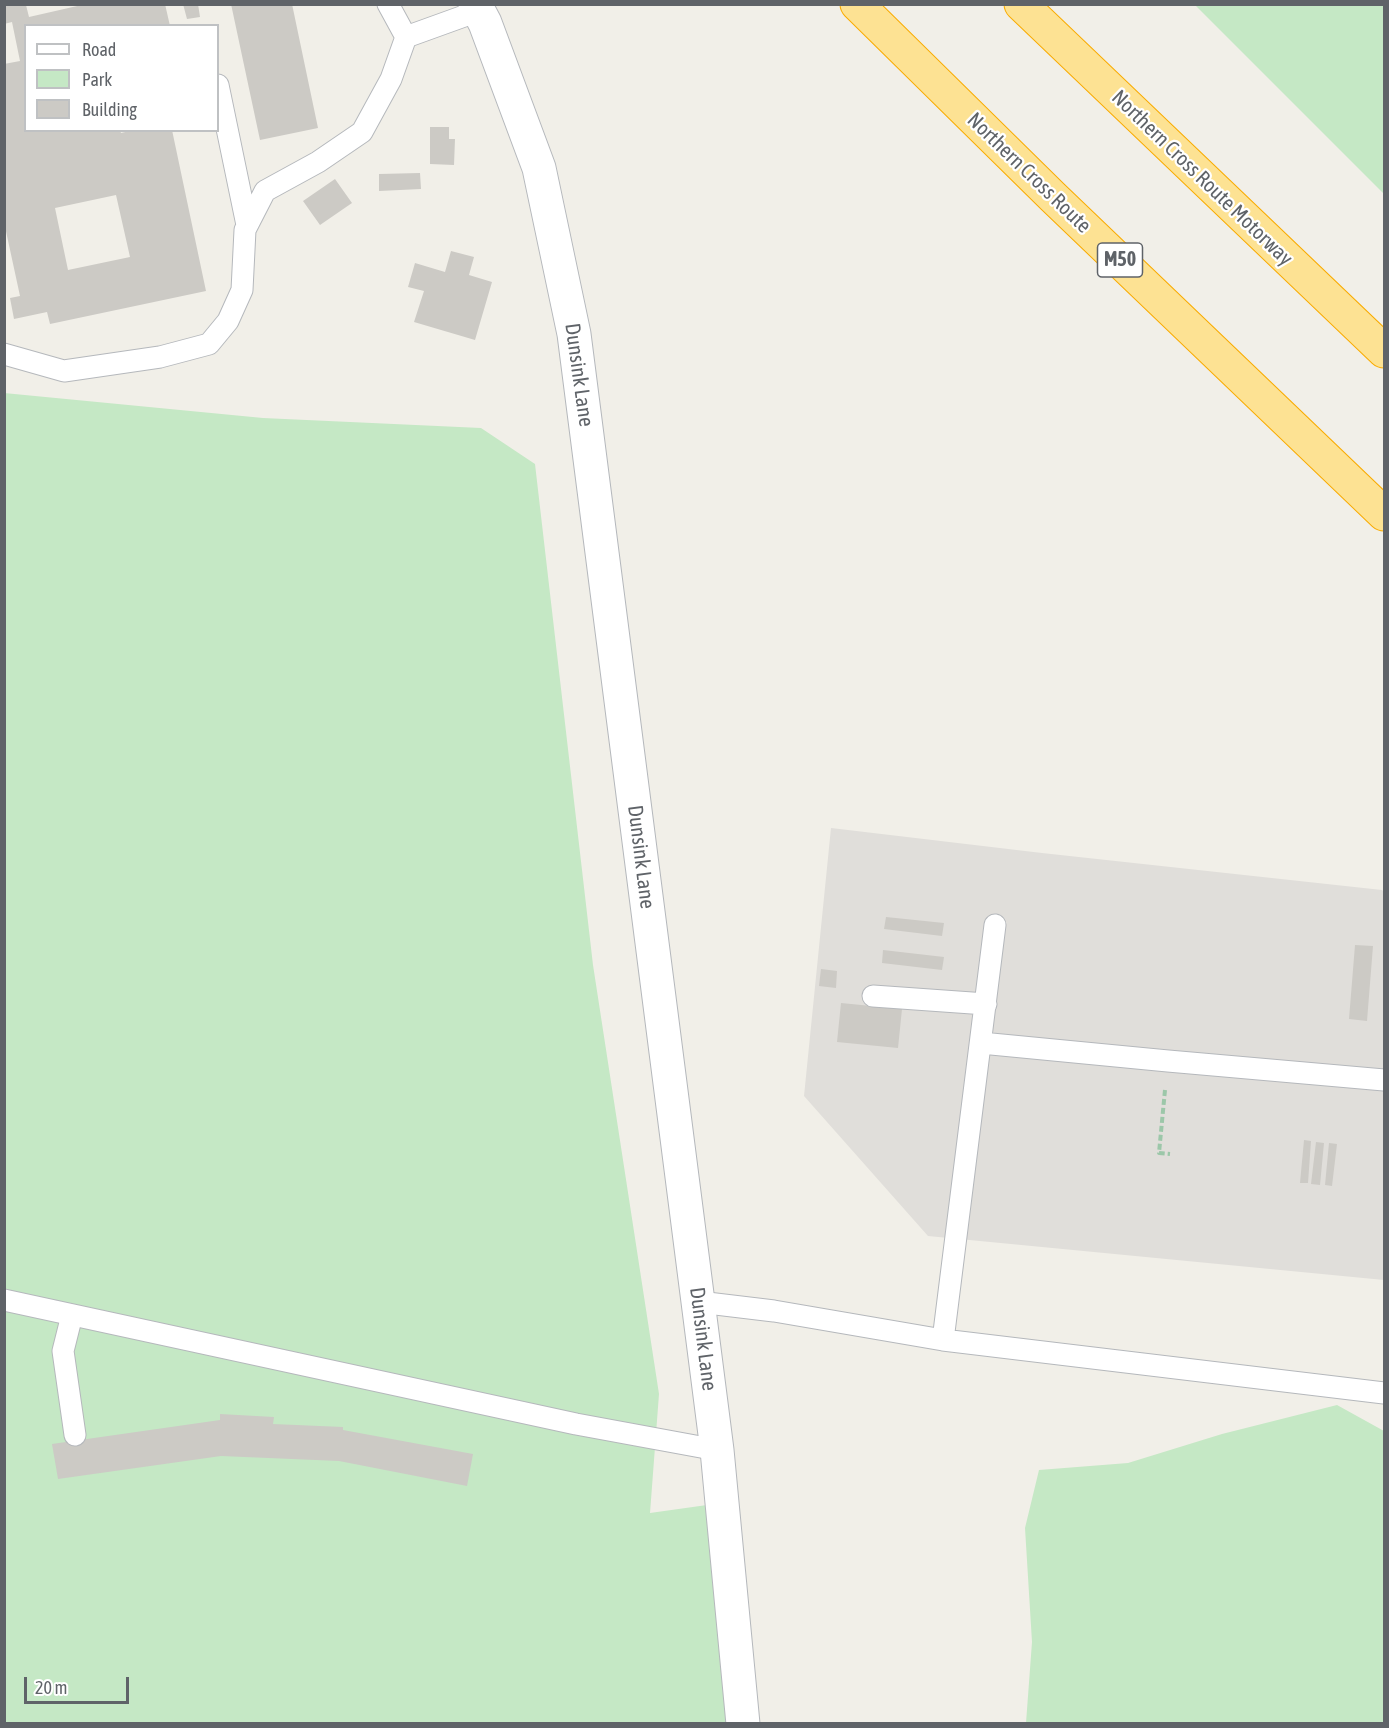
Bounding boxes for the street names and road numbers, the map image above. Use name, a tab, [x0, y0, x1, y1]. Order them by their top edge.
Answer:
street label: Northern Cross Route Motorway	[1106, 85, 1298, 271]
street label: Northern Cross Route	[962, 108, 1096, 238]
road number: M50	[1098, 243, 1142, 277]
street label: Dunsink Lane	[559, 322, 599, 428]
street label: Dunsink Lane	[622, 804, 660, 910]
street label: Dunsink Lane	[684, 1286, 722, 1392]

